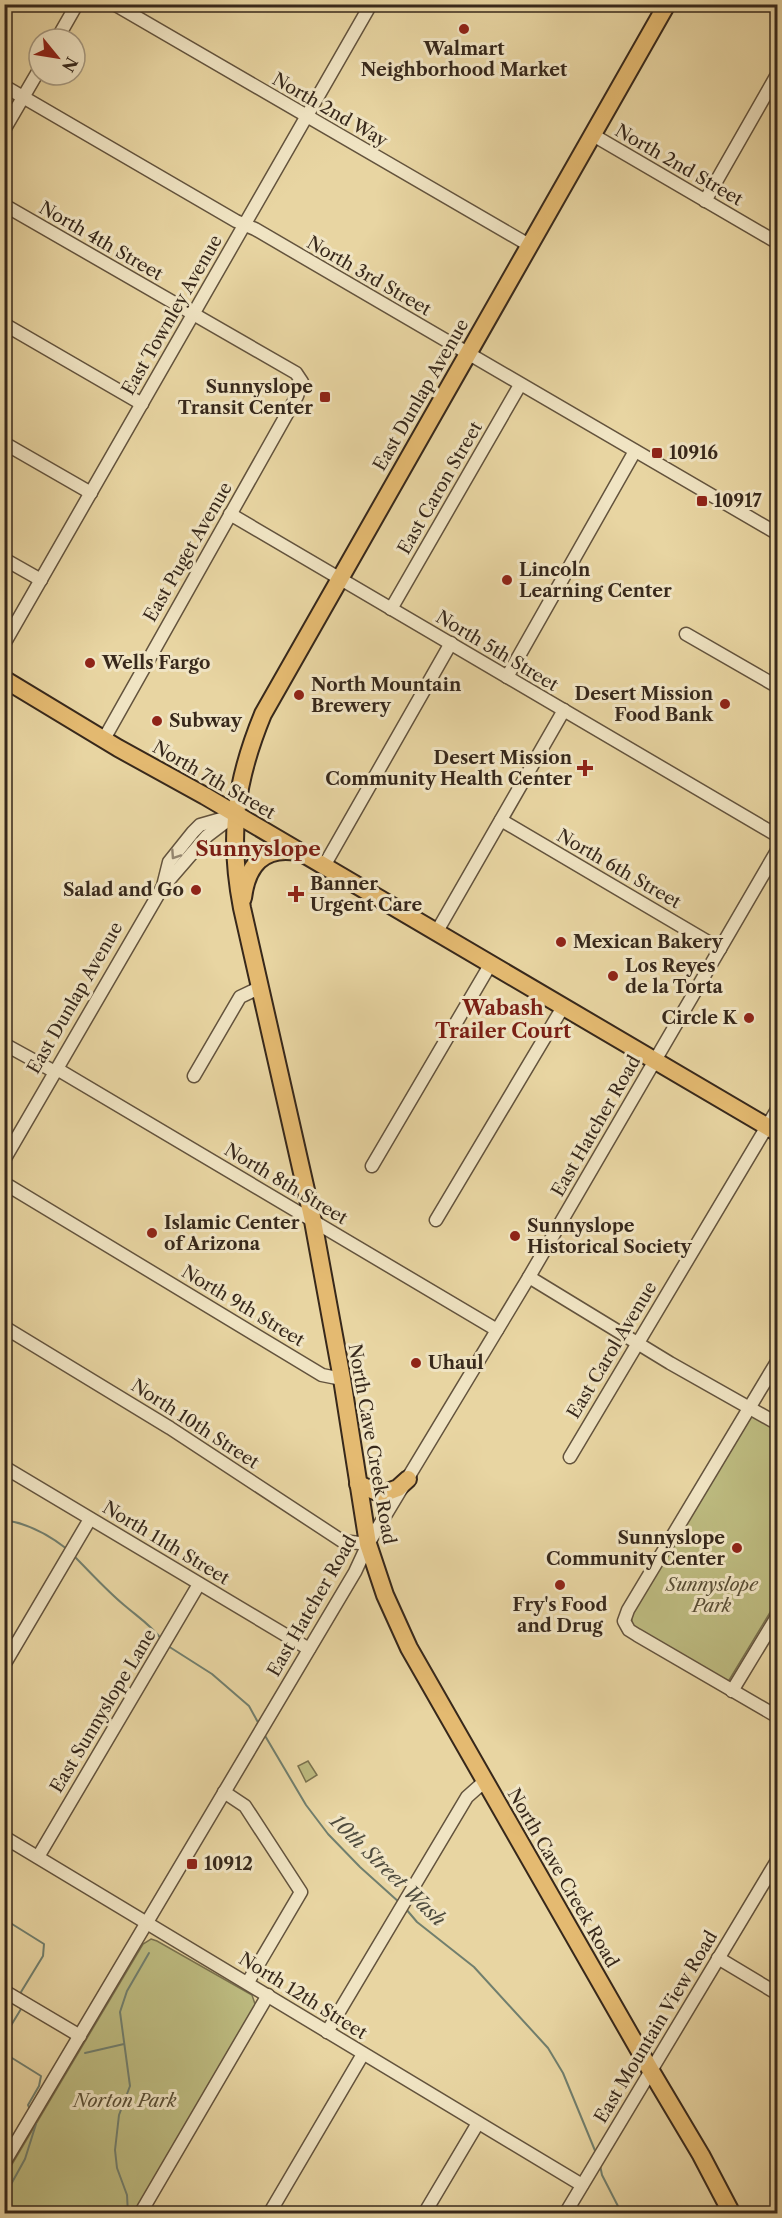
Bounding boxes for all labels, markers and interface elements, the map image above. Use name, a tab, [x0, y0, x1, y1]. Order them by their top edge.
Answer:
marker: Walmart Neighborhood Market	[457, 22, 471, 36]
north arrow	[27, 27, 87, 87]
place label: Walmart Neighborhood Market	[361, 38, 568, 81]
text: N	[58, 53, 82, 76]
street label: North 2nd Way	[268, 68, 392, 152]
street label: North 2nd Street	[611, 120, 747, 211]
street label: North 4th Street	[35, 197, 167, 286]
street label: East Townley Avenue	[117, 231, 227, 399]
street label: North 3rd Street	[303, 232, 435, 321]
street label: East Dunlap Avenue	[369, 315, 473, 475]
place label: Sunnyslope Transit Center	[178, 376, 313, 419]
marker: Sunnyslope Transit Center	[318, 390, 332, 404]
street label: East Caron Street	[393, 417, 487, 558]
place label: 10916	[669, 442, 718, 464]
marker: 10916	[650, 446, 664, 460]
street label: East Puget Avenue	[139, 478, 237, 626]
place label: 10917	[714, 490, 762, 512]
marker: 10917	[695, 494, 709, 508]
place label: Lincoln Learning Center	[519, 559, 672, 602]
marker: Lincoln Learning Center	[500, 573, 514, 587]
street label: North 5th Street	[432, 606, 563, 696]
place label: Wells Fargo	[101, 652, 211, 674]
marker: Wells Fargo	[83, 656, 97, 670]
place label: North Mountain Brewery	[311, 674, 462, 717]
place label: Desert Mission Food Bank	[575, 683, 714, 726]
marker: North Mountain Brewery	[292, 688, 306, 702]
marker: Desert Mission Food Bank	[718, 697, 732, 711]
place label: Subway	[169, 710, 243, 732]
marker: Subway	[150, 714, 164, 728]
street label: North 7th Street	[149, 736, 280, 824]
place label: Desert Mission Community Health Center	[325, 747, 573, 790]
marker: Desert Mission Community Health Center	[576, 759, 594, 777]
street label: North 6th Street	[553, 825, 685, 914]
district label: Sunnyslope	[195, 836, 321, 861]
one-way arrow	[171, 849, 182, 860]
place label: Banner Urgent Care	[310, 873, 422, 916]
place label: Salad and Go	[63, 879, 184, 901]
marker: Salad and Go	[189, 883, 203, 897]
marker: Banner Urgent Care	[287, 885, 305, 903]
street label: East Dunlap Avenue	[23, 918, 127, 1078]
place label: Mexican Bakery	[573, 931, 724, 953]
marker: Mexican Bakery	[554, 935, 568, 949]
place label: Los Reyes de la Torta	[625, 955, 724, 998]
marker: Los Reyes de la Torta	[606, 969, 620, 983]
district label: Wabash Trailer Court	[435, 996, 571, 1043]
place label: Circle K	[662, 1007, 738, 1029]
marker: Circle K	[742, 1011, 756, 1025]
street label: East Hatcher Road	[547, 1052, 645, 1200]
street label: North 8th Street	[221, 1139, 352, 1230]
place label: Islamic Center of Arizona	[164, 1212, 300, 1255]
place label: Sunnyslope Historical Society	[527, 1215, 692, 1258]
marker: Islamic Center of Arizona	[145, 1226, 159, 1240]
marker: Sunnyslope Historical Society	[508, 1229, 522, 1243]
street label: North 9th Street	[178, 1261, 309, 1352]
street label: East Carol Avenue	[562, 1277, 662, 1423]
street label: North Cave Creek Road	[344, 1342, 400, 1546]
place label: Uhaul	[428, 1352, 484, 1374]
marker: Uhaul	[409, 1356, 423, 1370]
street label: North 10th Street	[127, 1375, 264, 1474]
street label: North 11th Street	[99, 1496, 234, 1590]
place label: Sunnyslope Community Center	[546, 1527, 725, 1570]
street label: East Hatcher Road	[263, 1532, 361, 1680]
marker: Sunnyslope Community Center	[730, 1541, 744, 1555]
park label: Sunnyslope Park	[665, 1574, 759, 1617]
marker: Fry's Food and Drug	[553, 1578, 567, 1592]
place label: Fry's Food and Drug	[513, 1594, 607, 1637]
street label: East Sunnyslope Lane	[45, 1625, 161, 1797]
street label: North Cave Creek Road	[503, 1785, 623, 1972]
water label: 10th Street Wash	[325, 1808, 451, 1931]
place label: 10912	[204, 1853, 253, 1875]
marker: 10912	[185, 1857, 199, 1871]
street label: East Mountain View Road	[590, 1927, 722, 2127]
street label: North 12th Street	[235, 1948, 372, 2045]
park label: Norton Park	[72, 2090, 177, 2112]

